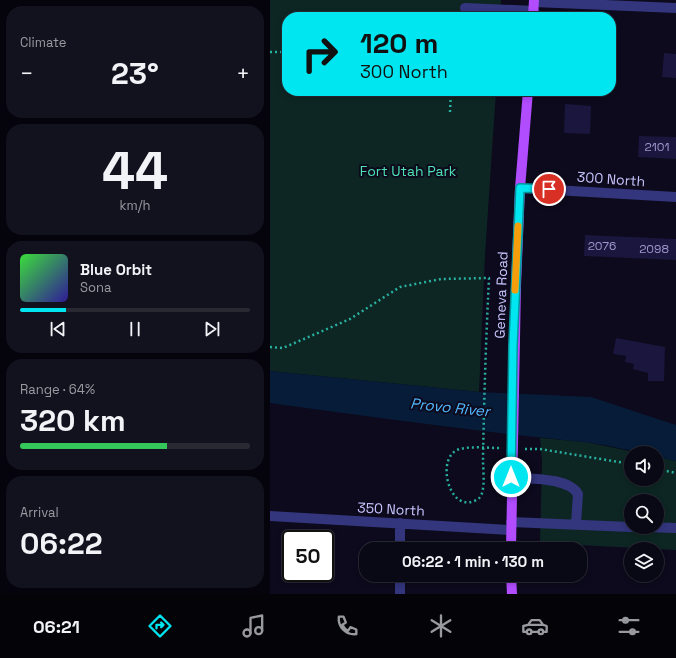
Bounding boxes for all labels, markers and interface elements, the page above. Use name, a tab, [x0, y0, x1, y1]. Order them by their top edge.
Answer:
text: 120 m	[360, 25, 438, 61]
icon: right	[294, 28, 346, 80]
text: Climate	[20, 34, 66, 51]
text: 23°	[111, 54, 159, 93]
text: −	[20, 59, 34, 87]
text: +	[236, 59, 250, 87]
text: 300 North	[360, 60, 448, 83]
text: 44	[102, 138, 168, 204]
house number: 2101	[645, 139, 669, 155]
park label: Fort Utah Park	[360, 162, 457, 180]
street label: 300 North	[576, 168, 646, 190]
pin	[532, 172, 566, 206]
icon: arrive	[538, 178, 560, 200]
text: km/h	[120, 197, 150, 214]
house number: 2076	[588, 238, 616, 254]
house number: 2098	[639, 241, 669, 257]
street label: Geneva Road	[490, 251, 512, 339]
text: Blue Orbit	[80, 260, 152, 279]
text: Sona	[80, 279, 111, 296]
icon: previous	[47, 318, 69, 340]
icon: pause	[124, 318, 146, 340]
icon: next	[201, 318, 223, 340]
text: Range · 64%	[20, 381, 95, 398]
water label: Provo River	[409, 393, 492, 421]
text: 320 km	[20, 401, 126, 440]
map controls	[624, 446, 664, 582]
button: sound	[624, 446, 664, 486]
position arrow	[490, 456, 532, 498]
button: search	[624, 494, 664, 534]
street label: 350 North	[357, 498, 425, 520]
text: Arrival	[20, 504, 59, 521]
text: 06:22	[20, 524, 103, 563]
speed limit sign: 50	[282, 530, 334, 582]
button: layers	[624, 542, 664, 582]
text: 06:22 · 1 min · 130 m	[402, 552, 544, 571]
icon: directions	[146, 612, 174, 640]
icon: music	[240, 612, 268, 640]
icon: phone	[333, 612, 361, 640]
icon: climate	[427, 612, 455, 640]
icon: car	[521, 612, 549, 640]
icon: filters	[615, 612, 643, 640]
text: 06:21	[33, 615, 80, 638]

